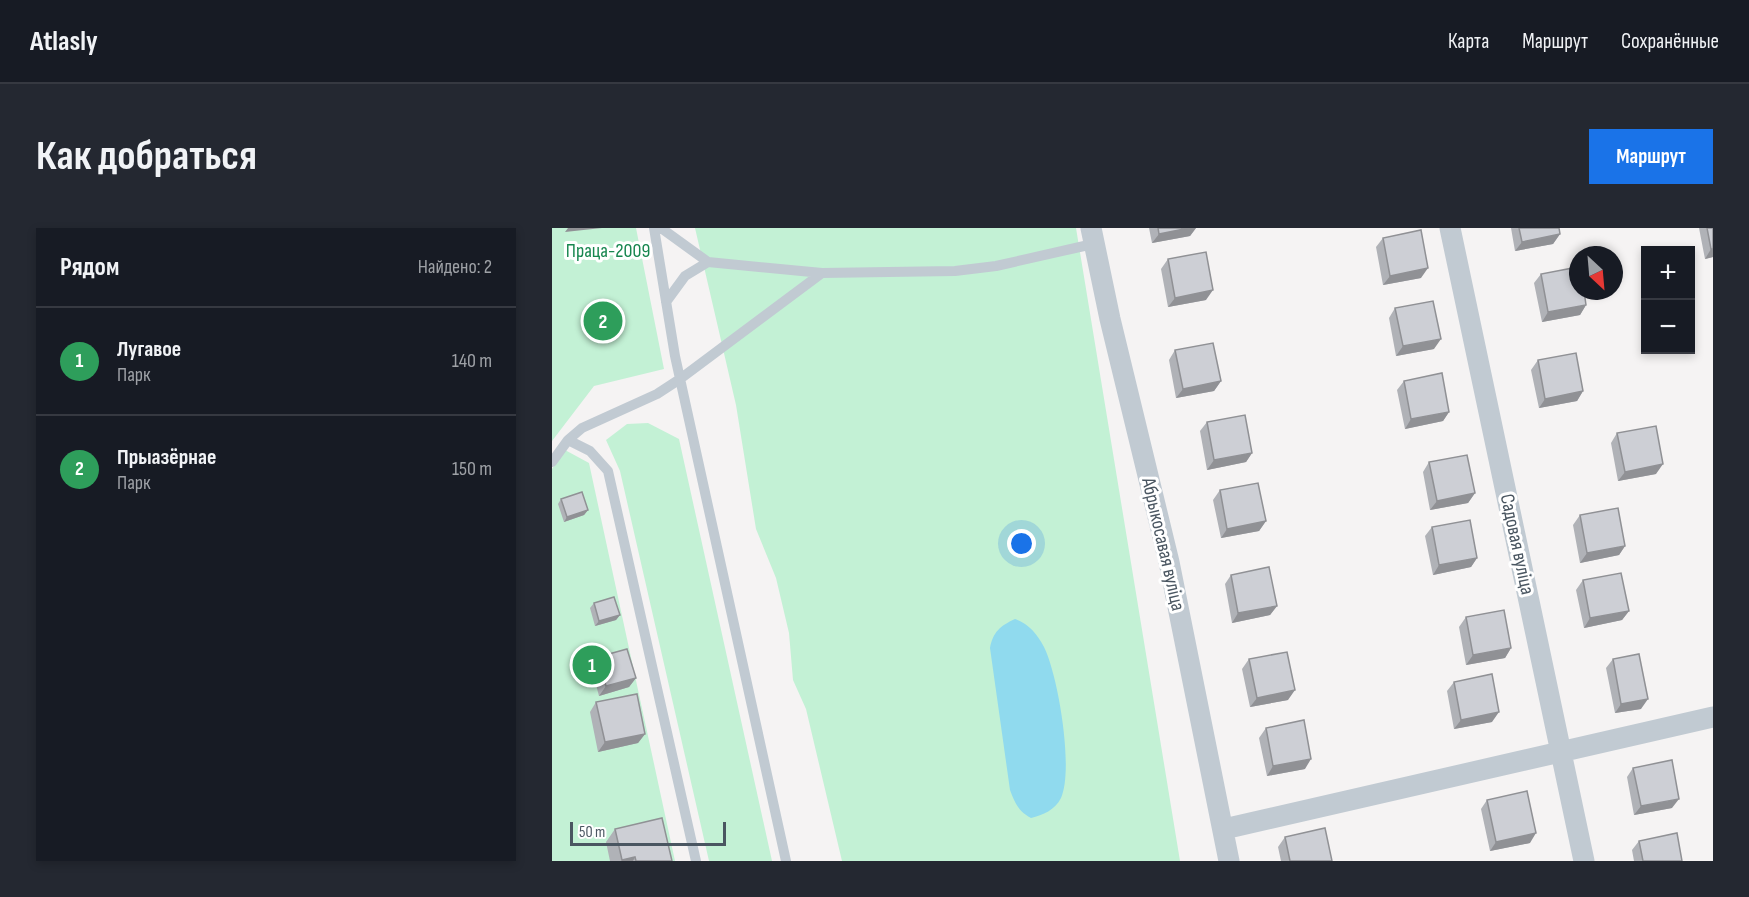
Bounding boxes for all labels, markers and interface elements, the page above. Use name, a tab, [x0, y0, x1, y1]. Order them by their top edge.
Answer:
text: Atlasly	[30, 25, 98, 58]
text: Карта	[1448, 29, 1489, 54]
text: Маршрут	[1522, 29, 1588, 54]
text: Сохранённые	[1621, 29, 1719, 54]
button: Маршрут	[1589, 129, 1713, 184]
text: Как добраться	[36, 131, 257, 182]
park label: Праца-2009	[566, 239, 650, 263]
north arrow	[1569, 246, 1623, 300]
map controls	[1641, 246, 1695, 354]
button: +	[1641, 246, 1695, 300]
text: Рядом	[60, 252, 119, 283]
text: Найдено: 2	[418, 255, 492, 279]
pin: 2	[584, 298, 622, 344]
button: −	[1641, 300, 1695, 354]
text: Лугавое	[117, 336, 181, 363]
text: 1	[76, 349, 83, 373]
text: 140 m	[452, 349, 492, 373]
text: Парк	[117, 363, 151, 387]
text: Прыазёрнае	[117, 444, 216, 471]
text: 2	[75, 457, 84, 481]
text: 150 m	[452, 457, 492, 481]
text: Парк	[117, 471, 151, 495]
street label: Абрыкосавая вуліца	[1136, 474, 1190, 613]
street label: Садовая вуліца	[1495, 492, 1539, 597]
your location	[1007, 529, 1036, 558]
pin: 1	[572, 642, 612, 688]
scale bar	[570, 819, 726, 846]
text: 50 m	[579, 823, 605, 842]

